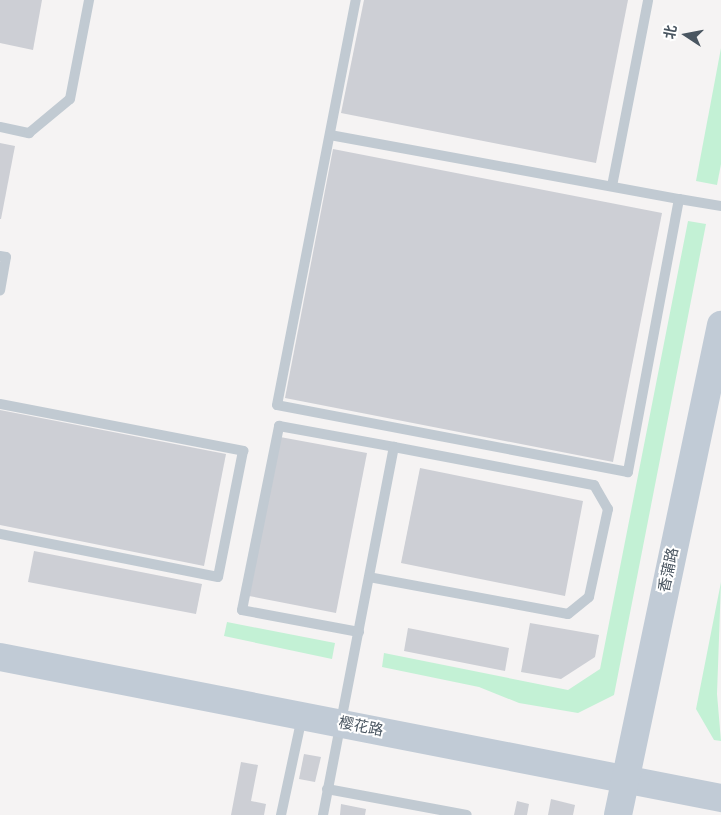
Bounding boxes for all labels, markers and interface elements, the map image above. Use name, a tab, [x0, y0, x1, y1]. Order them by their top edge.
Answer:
north arrow	[661, 10, 711, 60]
text: 北	[661, 24, 680, 41]
street label: 香蒲路	[656, 546, 682, 594]
street label: 樱花路	[337, 714, 385, 740]

